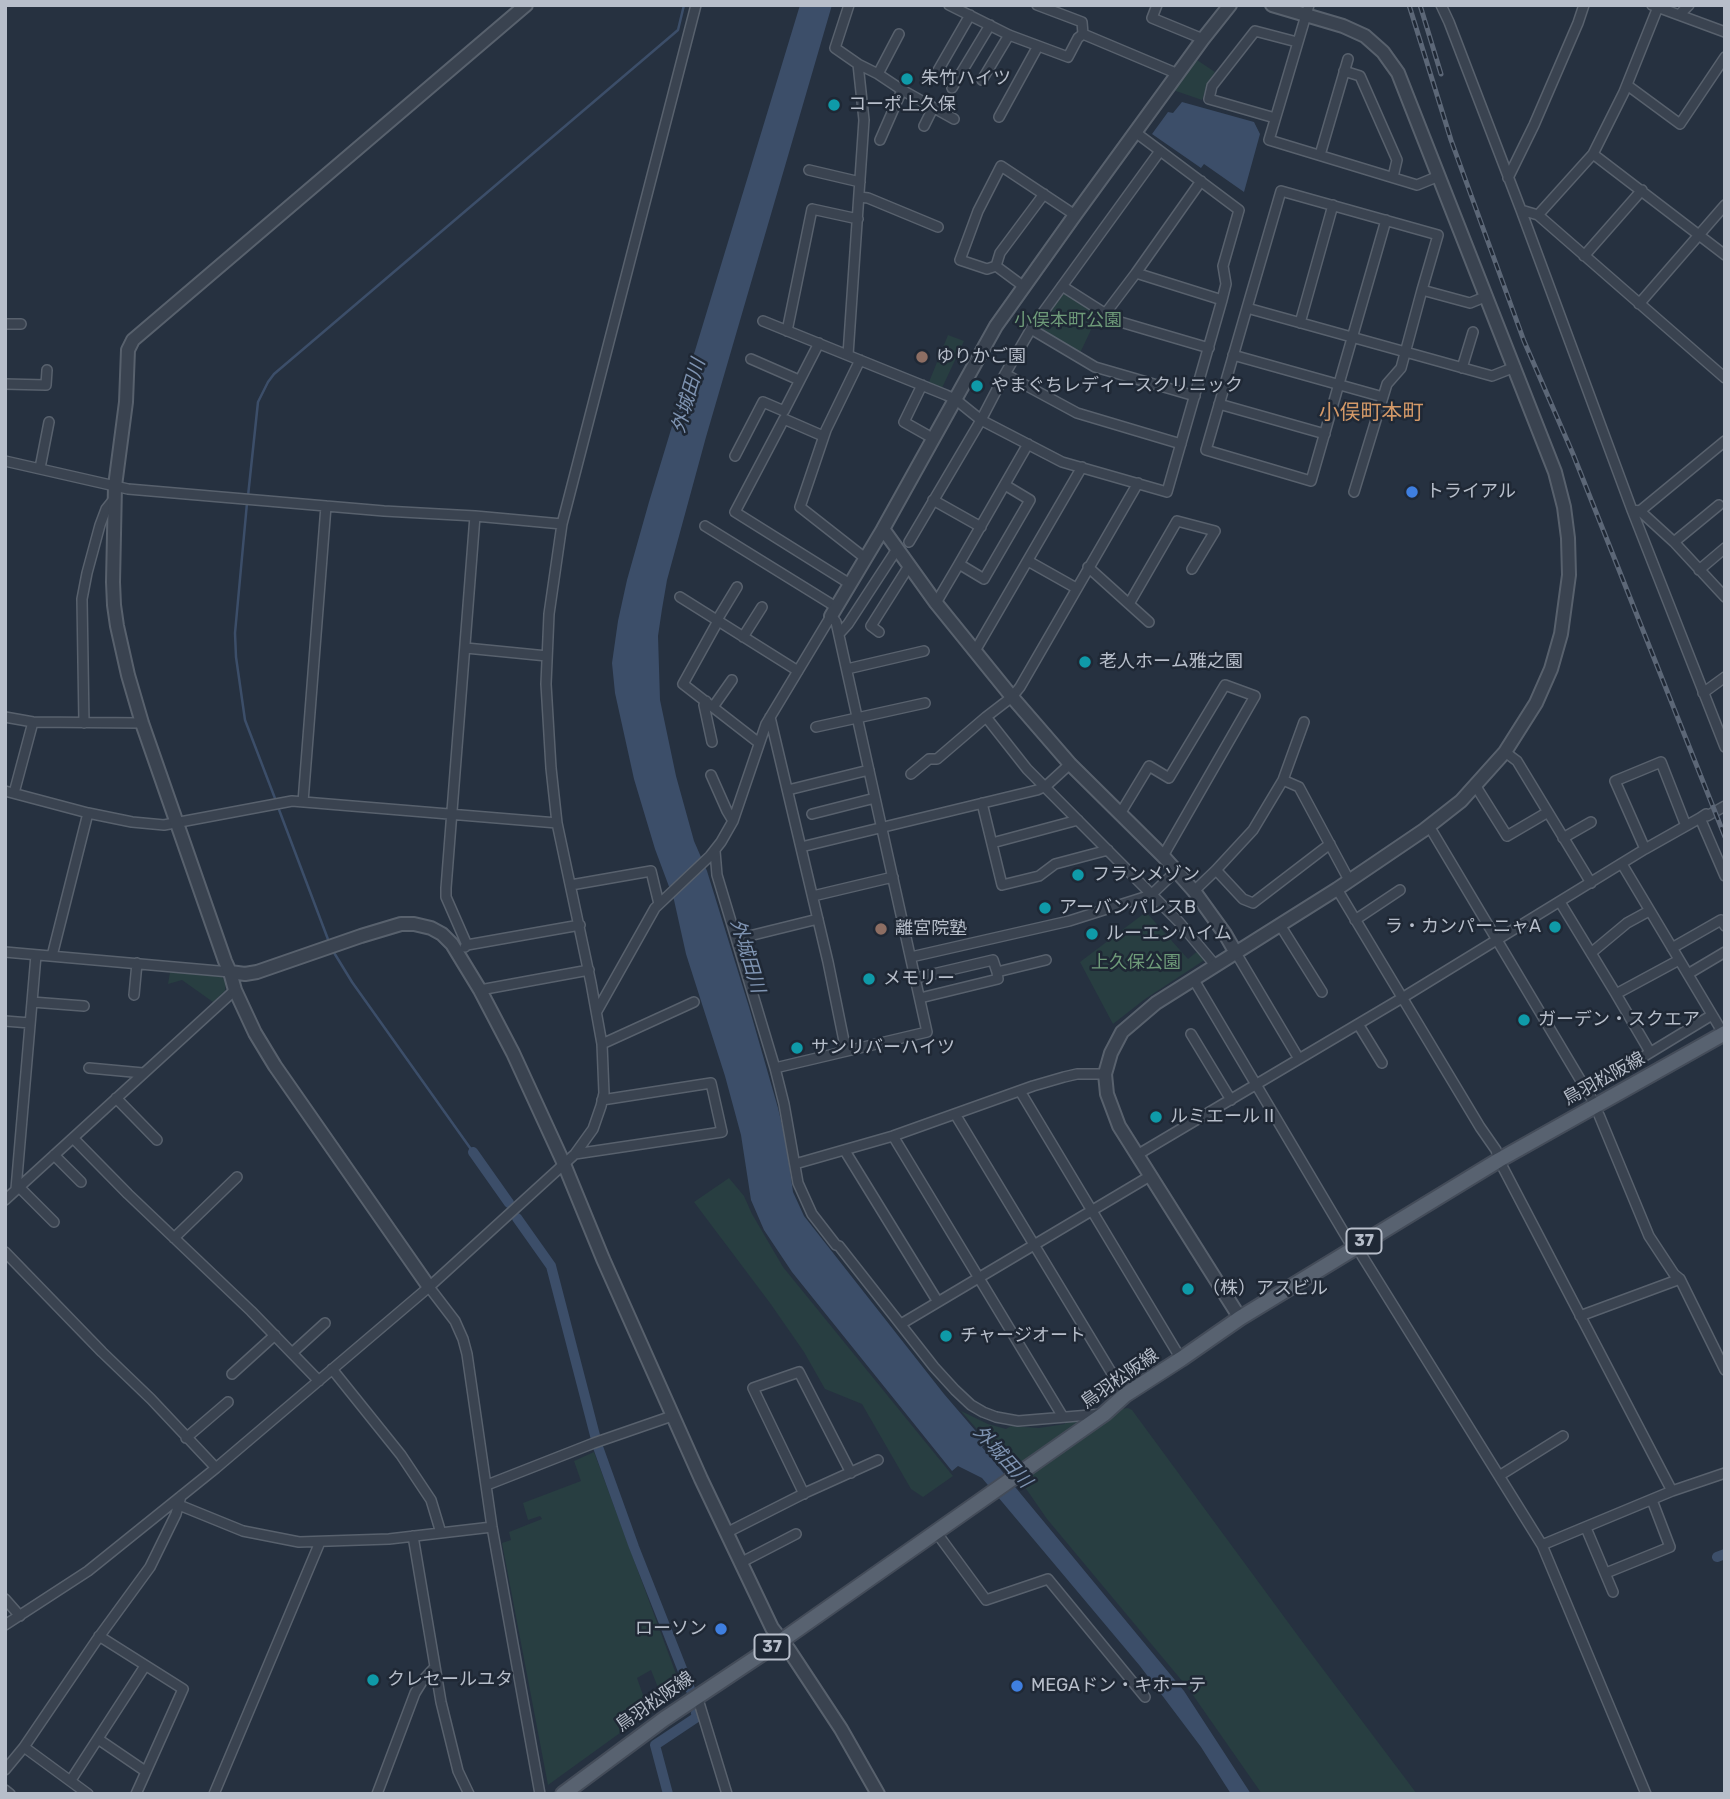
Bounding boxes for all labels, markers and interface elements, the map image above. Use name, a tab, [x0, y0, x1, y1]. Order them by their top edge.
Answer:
place label: 朱竹ハイツ	[921, 68, 1011, 90]
marker: 朱竹ハイツ	[899, 71, 915, 87]
place label: コーポ上久保	[848, 94, 956, 116]
marker: コーポ上久保	[826, 97, 842, 113]
park label: 小俣本町公園	[1014, 310, 1122, 332]
place label: ゆりかご園	[936, 346, 1026, 368]
marker: ゆりかご園	[914, 349, 930, 365]
water label: 外城田川	[668, 356, 710, 436]
place label: やまぐちレディースクリニック	[991, 375, 1243, 397]
marker: やまぐちレディースクリニック	[969, 378, 985, 394]
district label: 小俣町本町	[1319, 400, 1423, 426]
place label: トライアル	[1426, 481, 1516, 503]
marker: トライアル	[1404, 484, 1420, 500]
place label: 老人ホーム雅之園	[1099, 651, 1243, 673]
marker: 老人ホーム雅之園	[1077, 654, 1093, 670]
place label: フランメゾン	[1092, 864, 1200, 886]
marker: フランメゾン	[1070, 867, 1086, 883]
place label: アーバンパレスB	[1059, 897, 1196, 919]
marker: アーバンパレスB	[1037, 900, 1053, 916]
water label: 外城田川	[725, 916, 769, 996]
place label: ラ・カンパーニャA	[1385, 916, 1541, 938]
place label: 離宮院塾	[895, 918, 967, 940]
marker: ラ・カンパーニャA	[1547, 919, 1563, 935]
marker: 離宮院塾	[873, 921, 889, 937]
place label: ルーエンハイム	[1106, 923, 1232, 945]
marker: ルーエンハイム	[1084, 926, 1100, 942]
park label: 上久保公園	[1091, 952, 1181, 974]
place label: メモリー	[883, 968, 955, 990]
marker: メモリー	[861, 971, 877, 987]
place label: ガーデン・スクエア	[1538, 1009, 1700, 1031]
marker: ガーデン・スクエア	[1516, 1012, 1532, 1028]
place label: サンリバーハイツ	[811, 1037, 955, 1059]
marker: サンリバーハイツ	[789, 1040, 805, 1056]
street label: 鳥羽松阪線	[1559, 1048, 1649, 1110]
place label: ルミエールⅡ	[1170, 1106, 1278, 1128]
marker: ルミエールⅡ	[1148, 1109, 1164, 1125]
road number: 37	[1346, 1228, 1382, 1254]
place label: （株）アスビル	[1202, 1278, 1328, 1300]
marker: （株）アスビル	[1180, 1281, 1196, 1297]
place label: チャージオート	[960, 1325, 1086, 1347]
marker: チャージオート	[938, 1328, 954, 1344]
street label: 鳥羽松阪線	[1077, 1344, 1163, 1414]
water label: 外城田川	[968, 1421, 1036, 1493]
place label: ローソン	[635, 1618, 707, 1640]
marker: ローソン	[713, 1621, 729, 1637]
road number: 37	[754, 1634, 790, 1660]
street label: 鳥羽松阪線	[612, 1667, 698, 1737]
place label: クレセールユタ	[387, 1669, 513, 1691]
marker: クレセールユタ	[365, 1672, 381, 1688]
place label: MEGAドン・キホーテ	[1031, 1675, 1206, 1697]
marker: MEGAドン・キホーテ	[1009, 1678, 1025, 1694]

